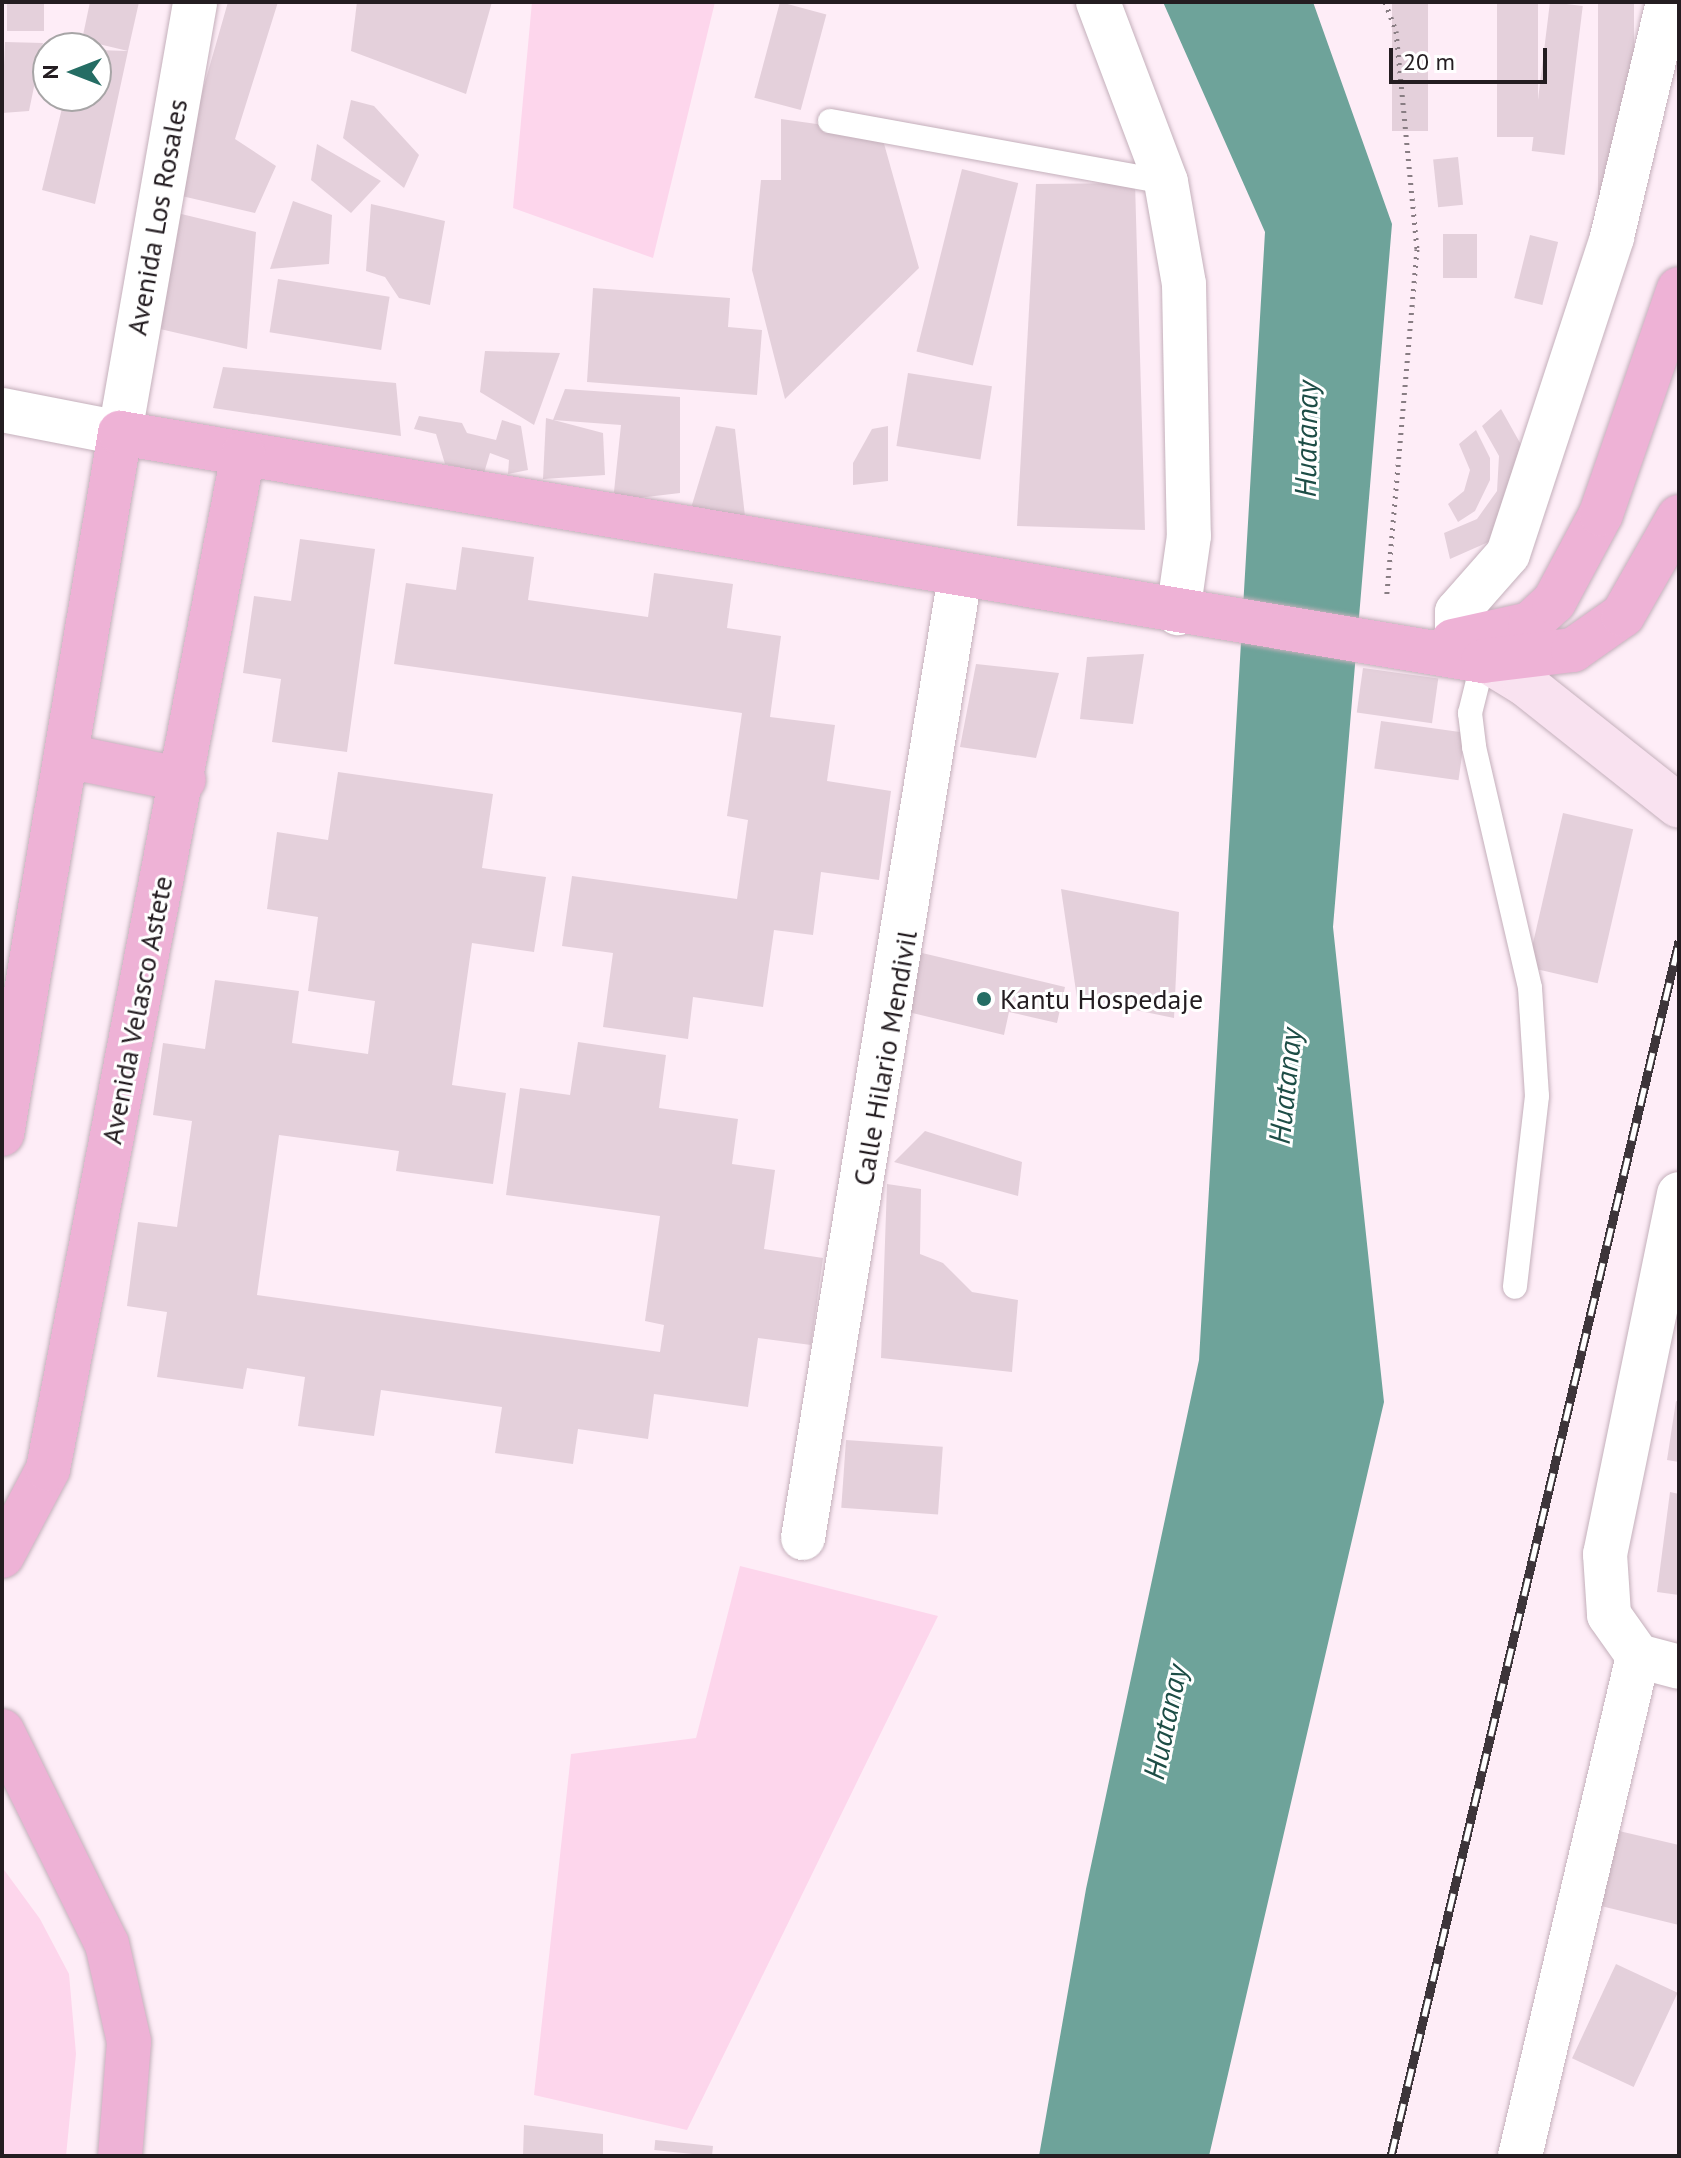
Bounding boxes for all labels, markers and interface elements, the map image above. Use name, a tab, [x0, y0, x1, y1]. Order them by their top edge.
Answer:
north arrow	[32, 32, 112, 112]
scale bar	[1393, 32, 1551, 82]
text: 20 m	[1403, 46, 1455, 77]
text: N	[36, 65, 64, 79]
street label: Avenida Los Rosales	[120, 96, 194, 338]
water label: Huatanay	[1287, 380, 1325, 498]
street label: Avenida Velasco Astete	[94, 872, 180, 1148]
street label: Calle Hilario Mendivil	[846, 928, 924, 1188]
place label: Kantu Hospedaje	[1000, 982, 1203, 1016]
marker: Kantu Hospedaje	[975, 990, 993, 1008]
water label: Huatanay	[1261, 1026, 1309, 1146]
water label: Huatanay	[1135, 1661, 1195, 1783]

